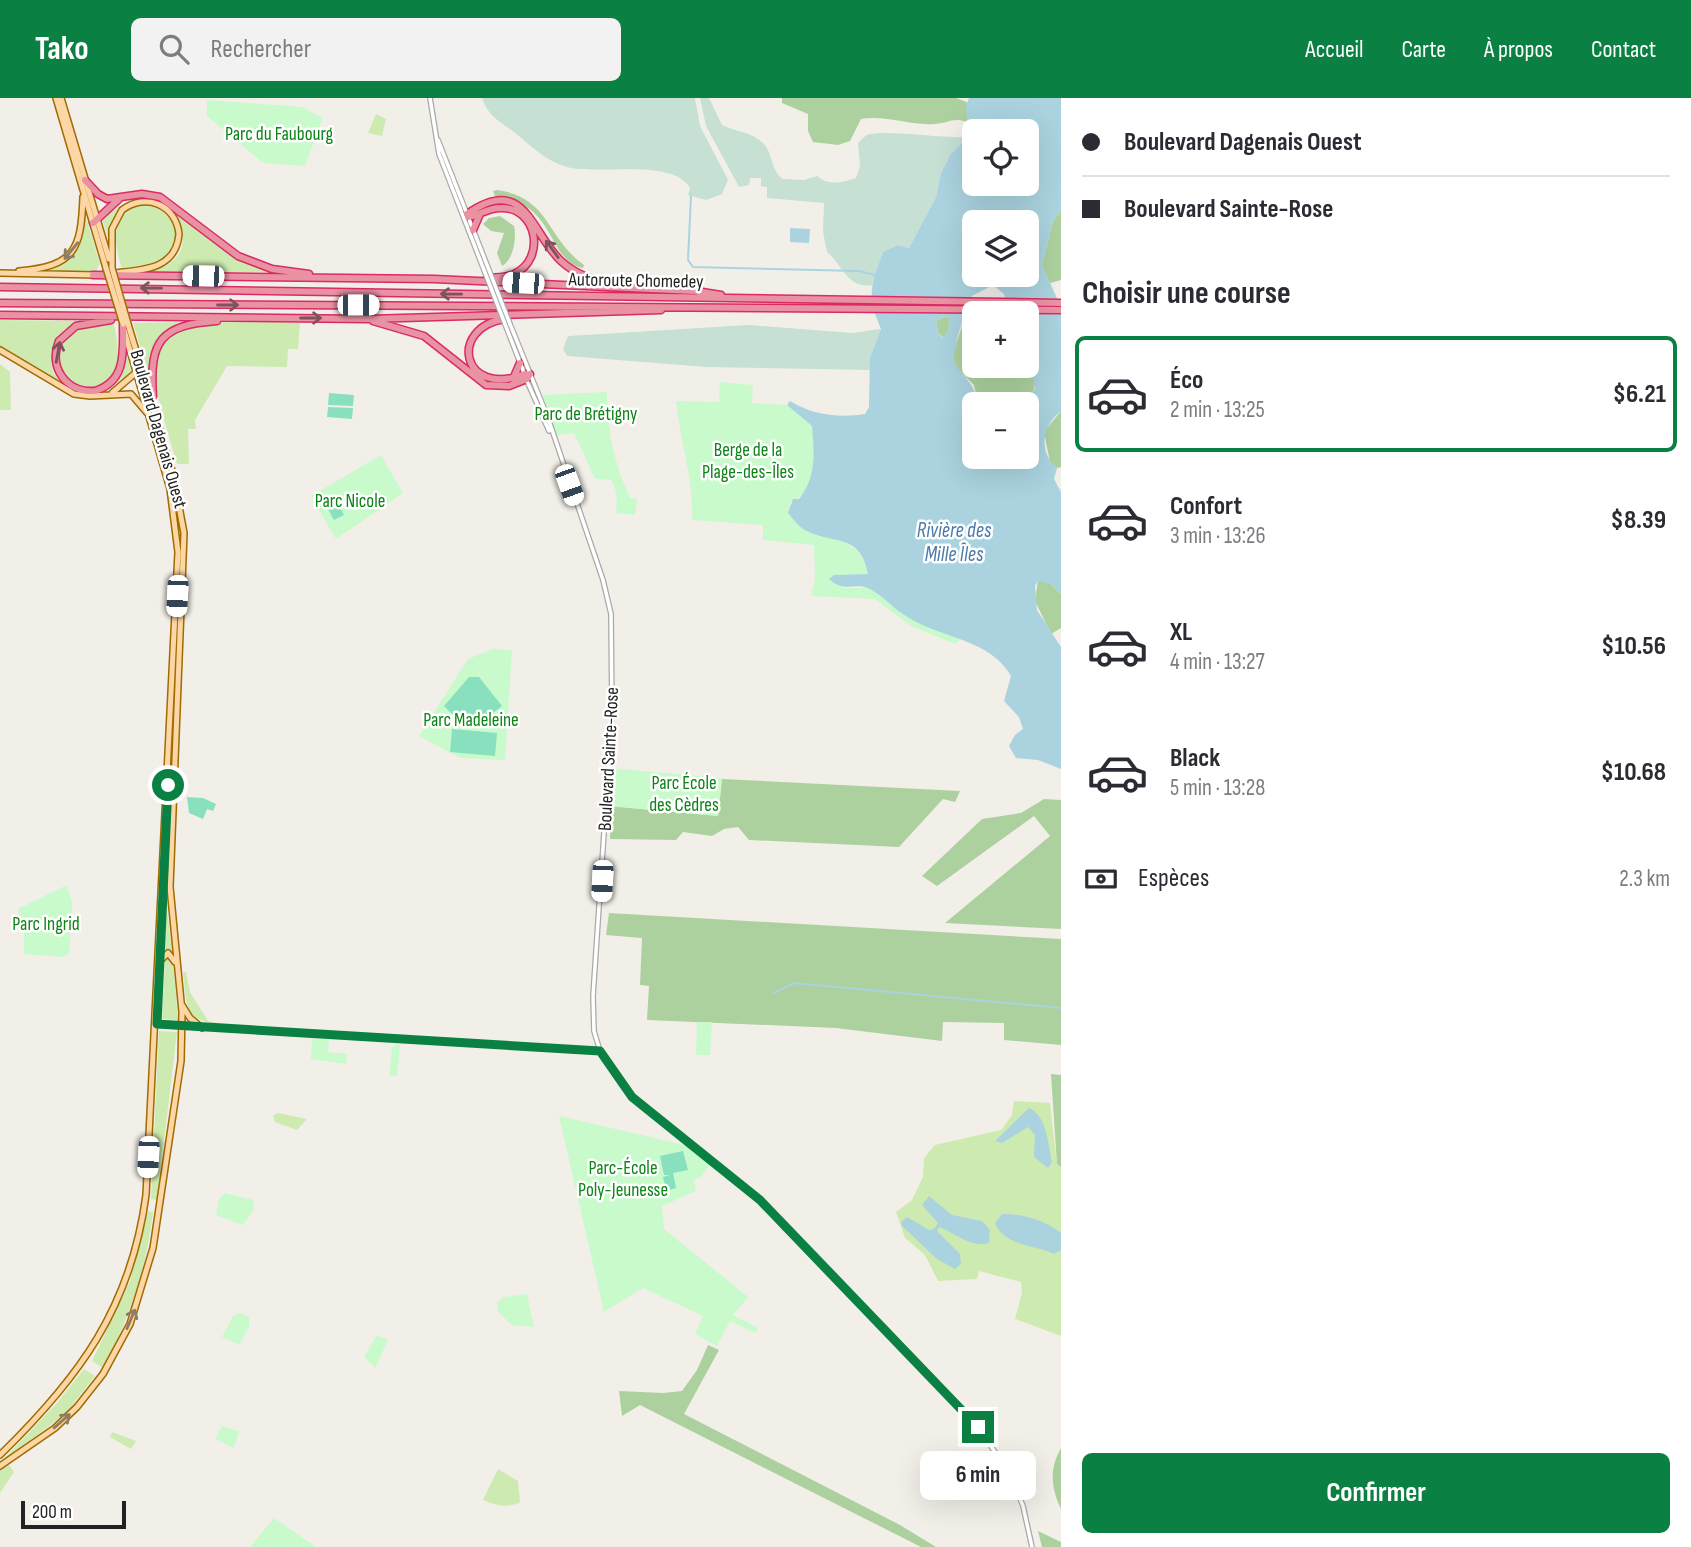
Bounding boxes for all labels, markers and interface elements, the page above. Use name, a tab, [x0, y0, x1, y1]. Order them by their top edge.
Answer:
search box	[131, 18, 621, 81]
text: Tako	[35, 29, 89, 69]
icon: search	[155, 30, 193, 68]
text: Rechercher	[211, 34, 311, 65]
text: Accueil	[1305, 35, 1364, 64]
text: Carte	[1402, 35, 1446, 64]
text: À propos	[1484, 35, 1553, 64]
text: Contact	[1591, 35, 1656, 64]
map controls	[962, 119, 1039, 469]
button: locate	[962, 119, 1039, 196]
park label: Parc du Faubourg	[225, 123, 333, 146]
text: Boulevard Dagenais Ouest	[1124, 127, 1362, 158]
text: Boulevard Sainte-Rose	[1124, 194, 1333, 225]
button: layers	[962, 210, 1039, 287]
one-way arrow	[545, 240, 560, 259]
one-way arrow	[63, 242, 78, 260]
car	[182, 265, 225, 287]
street label: Autoroute Chomedey	[567, 268, 704, 294]
car	[502, 271, 545, 295]
text: Choisir une course	[1082, 274, 1291, 313]
one-way arrow	[139, 282, 162, 295]
one-way arrow	[440, 287, 463, 300]
car	[338, 295, 380, 316]
one-way arrow	[216, 298, 239, 312]
button: +	[962, 301, 1039, 378]
one-way arrow	[299, 312, 322, 325]
one-way arrow	[52, 341, 65, 363]
street label: Boulevard Dagenais Ouest	[124, 347, 192, 511]
icon: car	[1086, 363, 1149, 426]
text: Éco	[1170, 365, 1203, 396]
text: $6.21	[1613, 379, 1666, 410]
button: −	[962, 392, 1039, 469]
text: 2 min · 13:25	[1170, 396, 1265, 424]
park label: Parc de Brétigny	[535, 403, 638, 426]
park label: Berge de la Plage-des-Îles	[702, 439, 794, 484]
car	[552, 462, 587, 508]
icon: car	[1086, 489, 1149, 552]
park label: Parc Nicole	[315, 490, 385, 513]
text: Confort	[1170, 491, 1242, 522]
text: $8.39	[1611, 505, 1666, 536]
water label: Rivière des Mille Îles	[917, 518, 992, 567]
text: 3 min · 13:26	[1170, 522, 1266, 550]
car	[166, 574, 189, 618]
icon: car	[1086, 615, 1149, 678]
text: XL	[1170, 617, 1192, 648]
text: $10.56	[1601, 631, 1666, 662]
text: 4 min · 13:27	[1170, 648, 1265, 676]
street label: Boulevard Sainte-Rose	[594, 686, 624, 832]
park label: Parc Madeleine	[423, 709, 519, 732]
icon: car	[1086, 741, 1149, 804]
text: Black	[1170, 743, 1220, 774]
text: $10.68	[1601, 757, 1666, 788]
route start	[152, 769, 184, 801]
park label: Parc École des Cèdres	[649, 772, 719, 817]
text: 5 min · 13:28	[1170, 774, 1265, 802]
car	[591, 859, 614, 903]
icon: cash	[1082, 860, 1120, 898]
text: Espèces	[1138, 863, 1209, 894]
text: 2.3 km	[1619, 865, 1670, 893]
park label: Parc Ingrid	[12, 913, 80, 936]
car	[137, 1135, 160, 1179]
park label: Parc-École Poly-Jeunesse	[578, 1157, 668, 1202]
one-way arrow	[126, 1309, 139, 1331]
route end	[962, 1411, 994, 1443]
one-way arrow	[53, 1413, 71, 1429]
callout: 6 min	[920, 1452, 1036, 1500]
button: Confirmer	[1082, 1453, 1670, 1533]
text: 6 min	[956, 1461, 1000, 1489]
scale bar	[21, 1498, 126, 1530]
text: 200 m	[32, 1501, 72, 1524]

